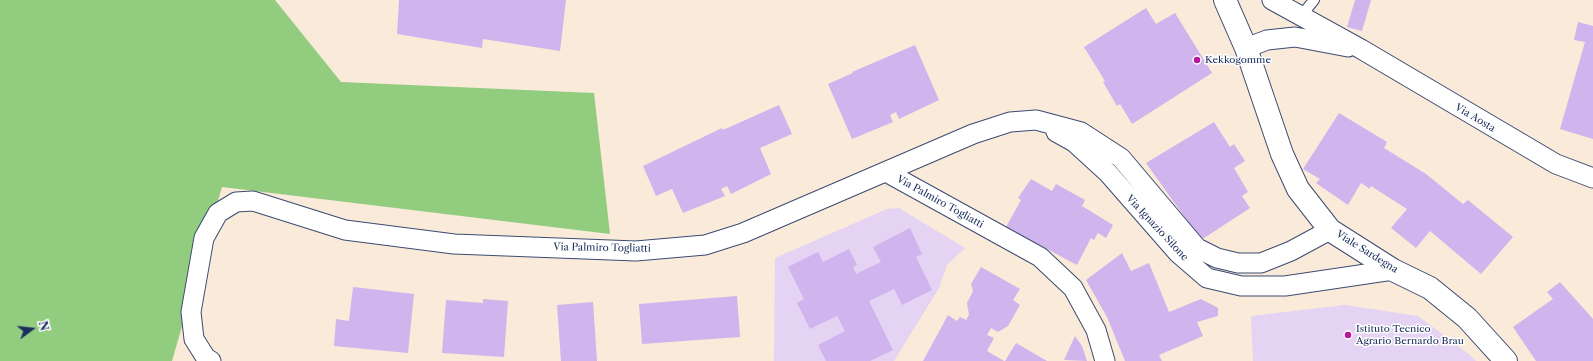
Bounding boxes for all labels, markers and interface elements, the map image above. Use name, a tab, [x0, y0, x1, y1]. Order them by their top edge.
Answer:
place label: Kekkogomme	[1205, 54, 1271, 66]
marker: Kekkogomme	[1192, 55, 1202, 65]
street label: Via Aosta	[1453, 101, 1497, 135]
street label: Via Palmiro Togliatti	[894, 173, 986, 231]
street label: Via Ignazio Silone	[1123, 193, 1191, 263]
street label: Viale Sardegna	[1334, 228, 1400, 276]
street label: Via Palmiro Togliatti	[553, 241, 651, 255]
north arrow	[12, 309, 52, 349]
text: N	[36, 319, 52, 332]
place label: Istituto Tecnico Agrario Bernardo Brau	[1356, 323, 1464, 346]
marker: Istituto Tecnico Agrario Bernardo Brau	[1343, 330, 1353, 340]

